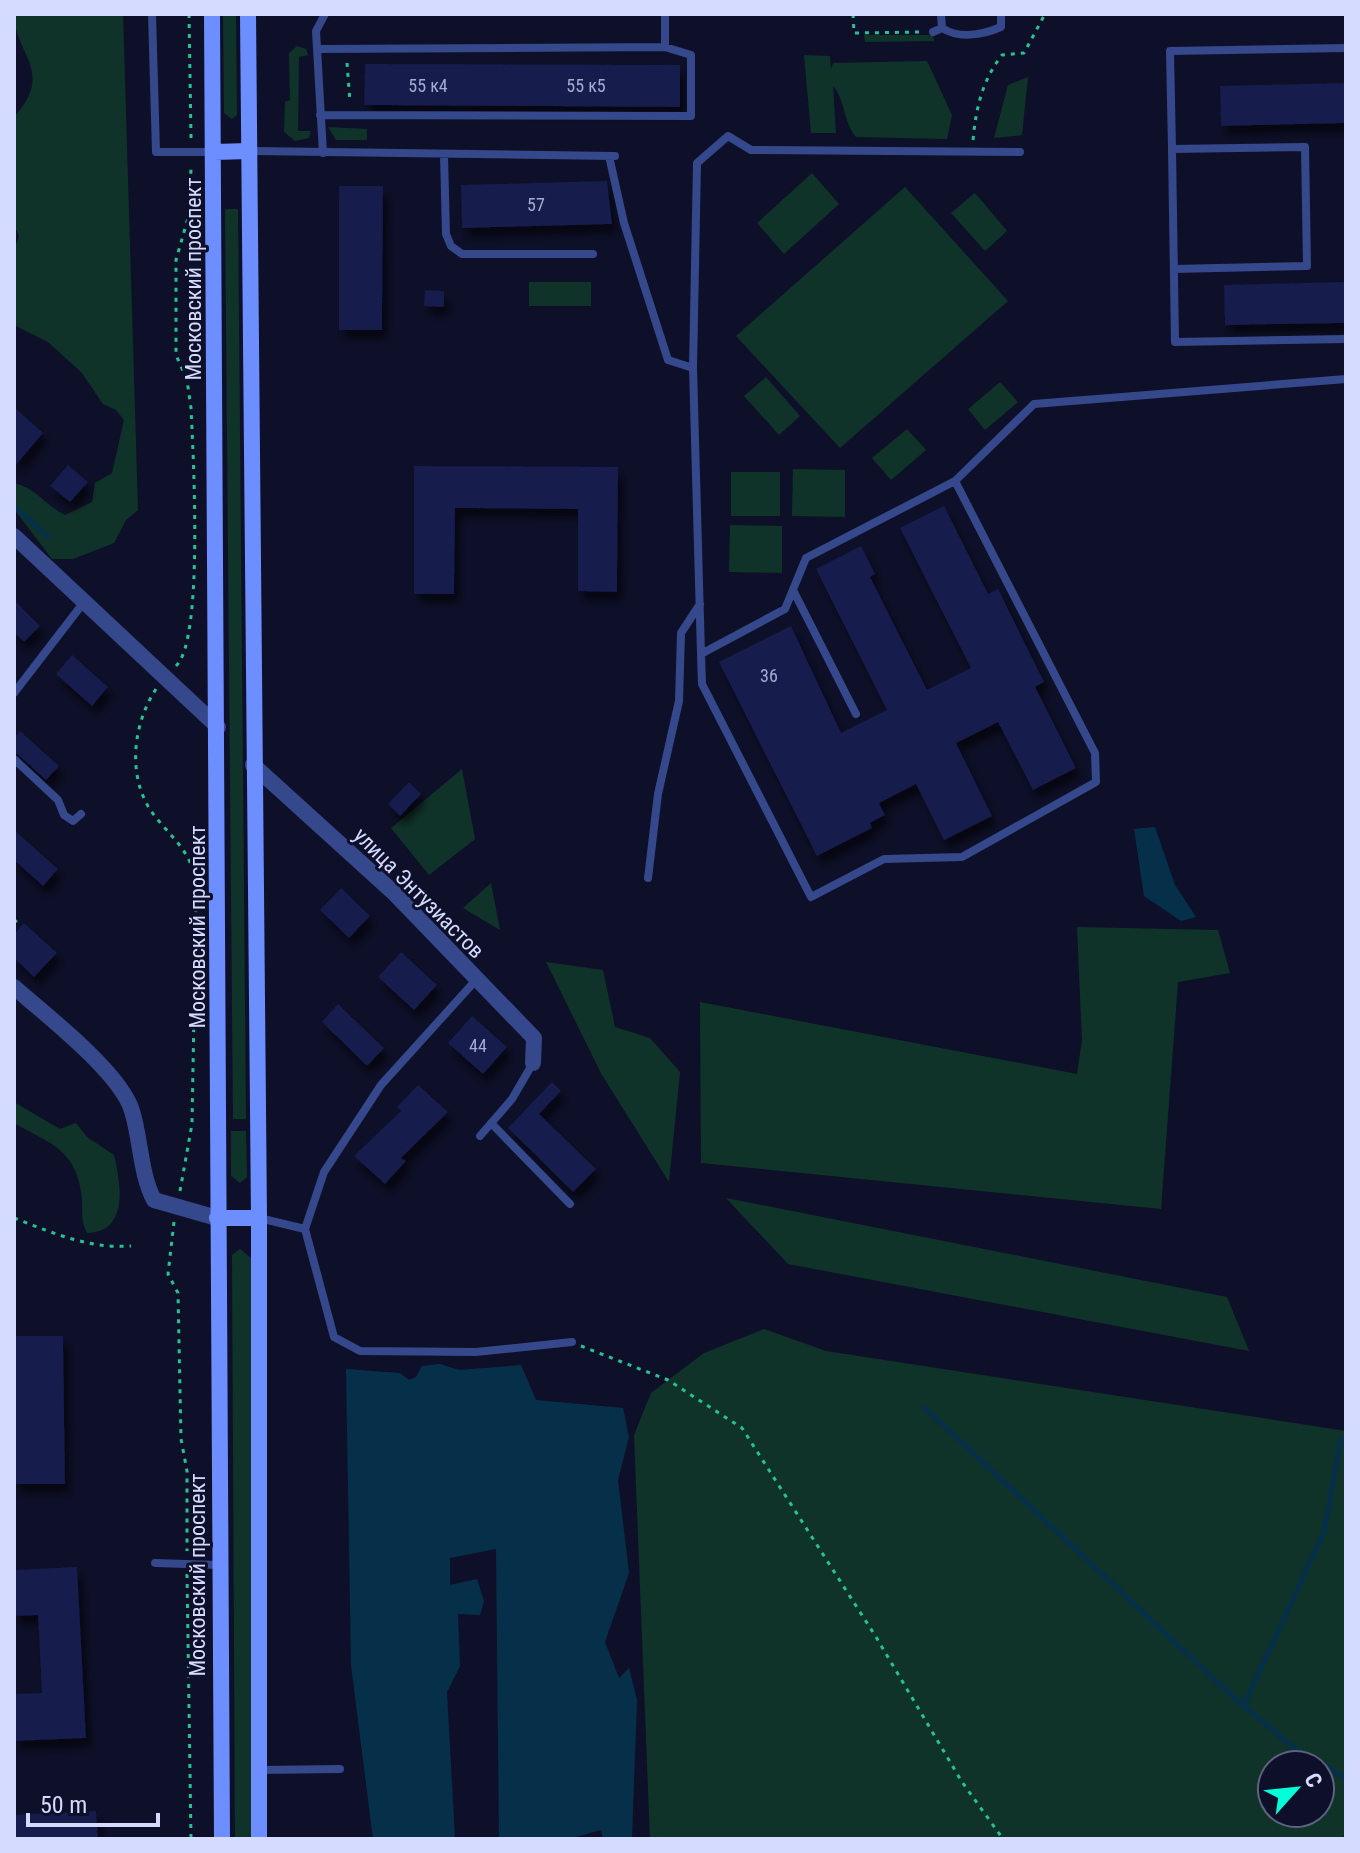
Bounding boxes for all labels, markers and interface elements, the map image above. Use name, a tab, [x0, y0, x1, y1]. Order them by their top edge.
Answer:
house number: 55 к4	[408, 75, 448, 96]
house number: 55 к5	[566, 75, 606, 96]
street label: Московский проспект	[181, 177, 206, 381]
house number: 57	[527, 194, 545, 215]
house number: 36	[760, 665, 778, 686]
street label: улица Энтузиастов	[349, 823, 489, 963]
street label: Московский проспект	[185, 825, 210, 1029]
house number: 44	[469, 1035, 487, 1056]
street label: Московский проспект	[185, 1473, 210, 1677]
north arrow	[1256, 1749, 1336, 1829]
text: С	[1299, 1769, 1327, 1791]
scale bar	[28, 1777, 158, 1827]
text: 50 m	[40, 1791, 87, 1819]

